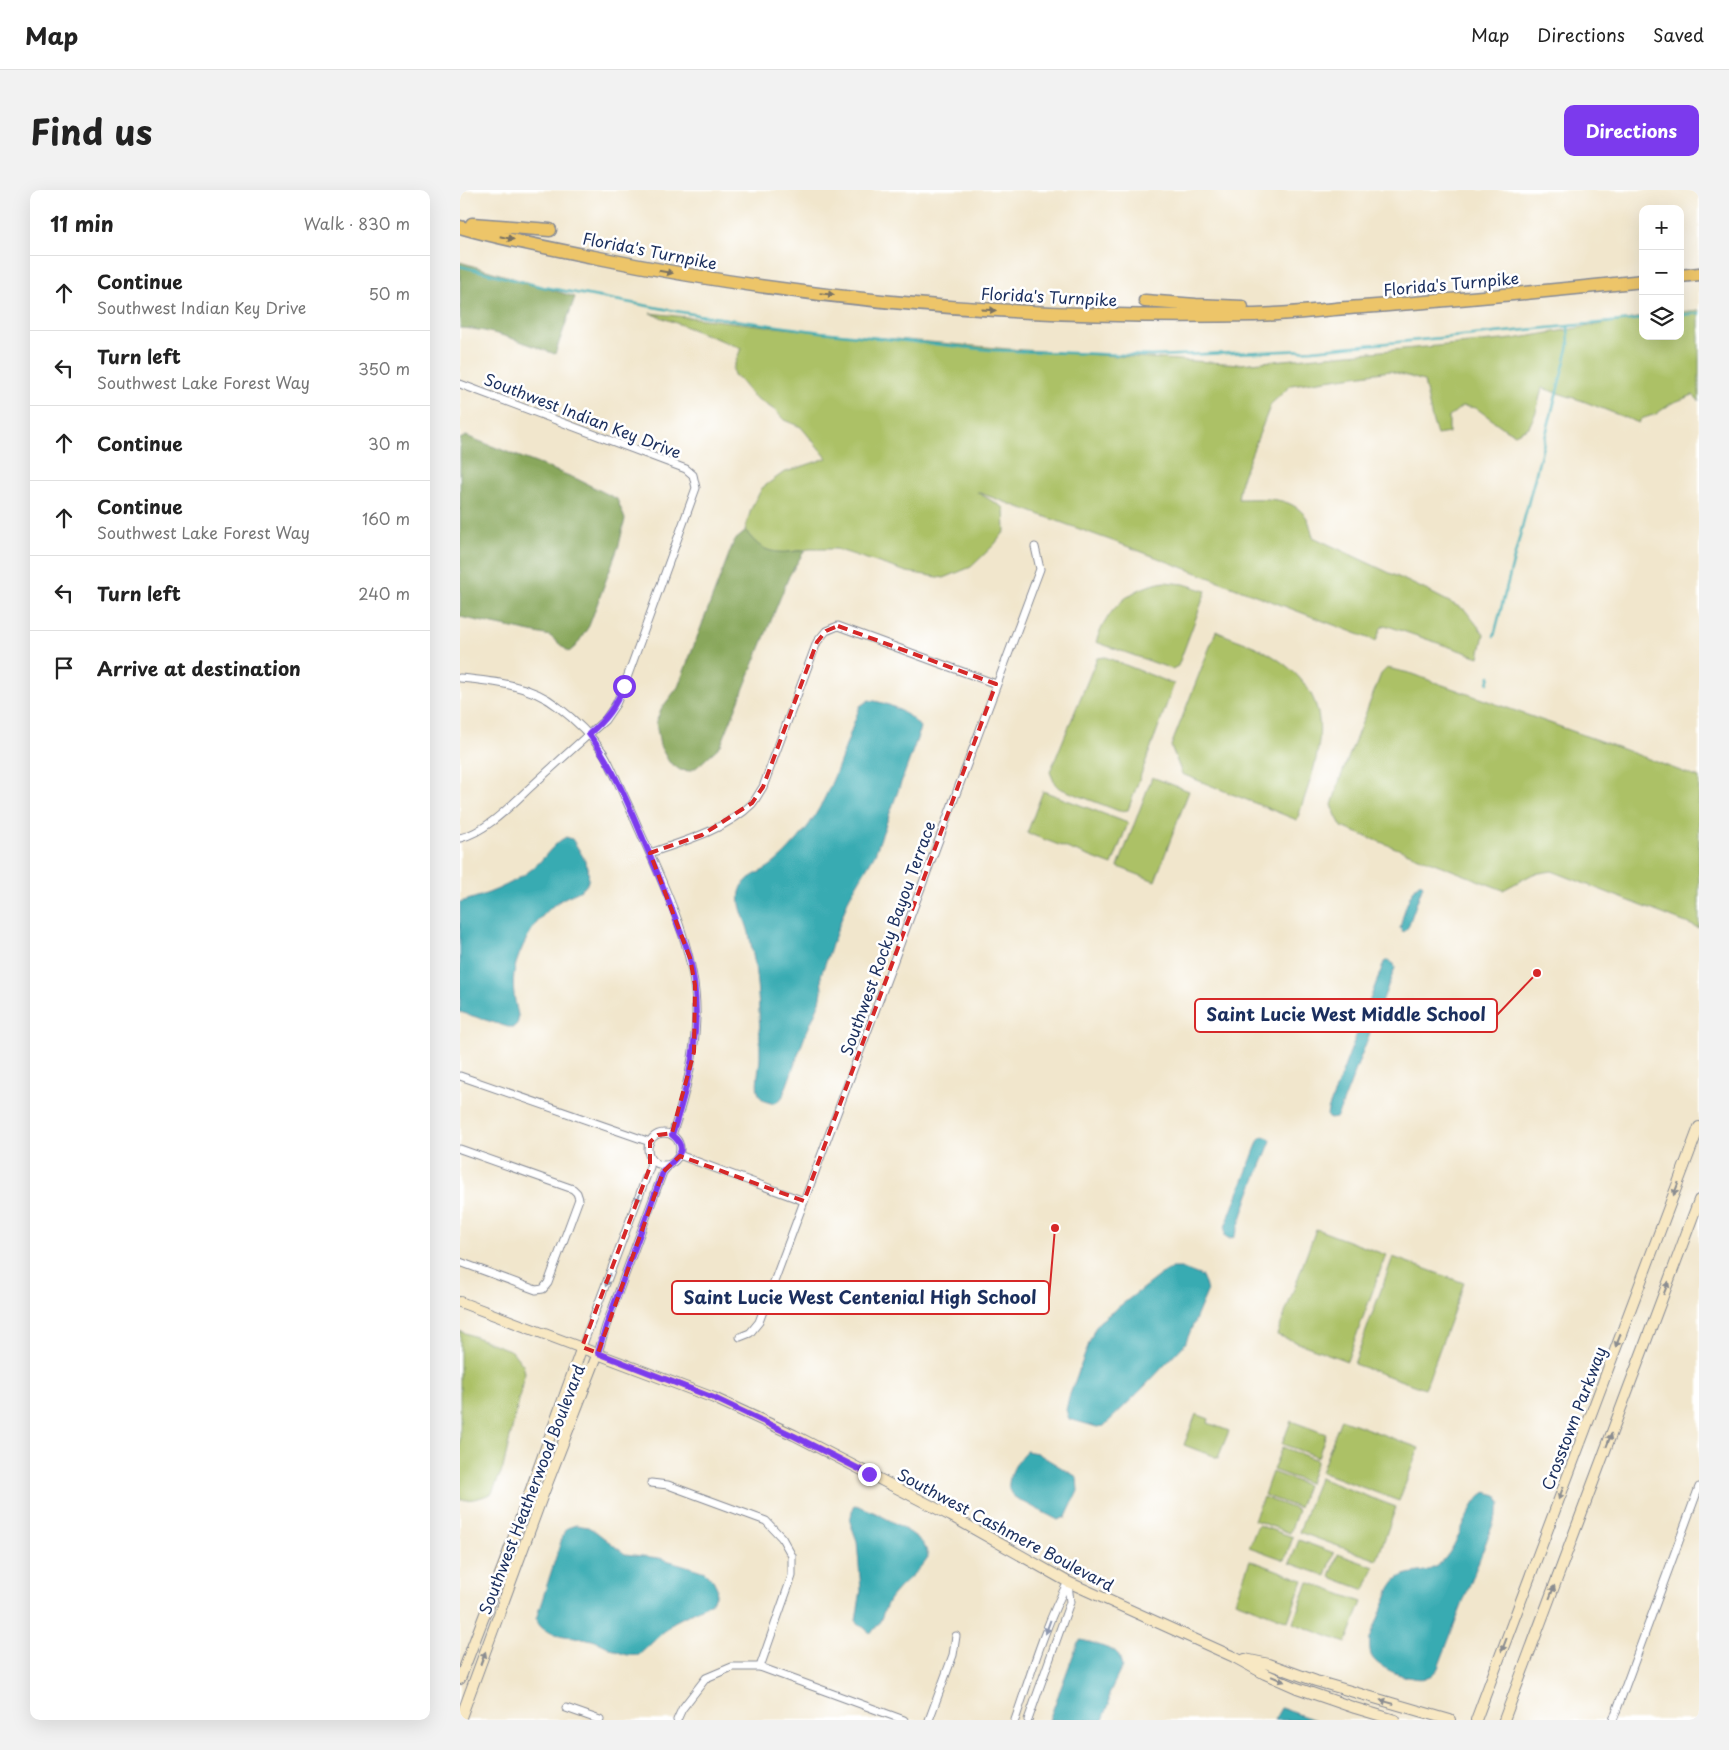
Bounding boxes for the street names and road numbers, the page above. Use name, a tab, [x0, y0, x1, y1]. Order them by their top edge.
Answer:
street label: Florida's Turnpike	[581, 225, 719, 275]
street label: Florida's Turnpike	[1382, 265, 1520, 301]
street label: Florida's Turnpike	[980, 280, 1118, 312]
street label: Southwest Indian Key Drive	[481, 366, 685, 464]
street label: Southwest Rocky Bayou Terrace	[833, 817, 941, 1059]
street label: Crosstown Parkway	[1535, 1343, 1611, 1493]
street label: Southwest Heatherwood Boulevard	[472, 1360, 590, 1617]
street label: Southwest Cashmere Boulevard	[894, 1462, 1119, 1596]

